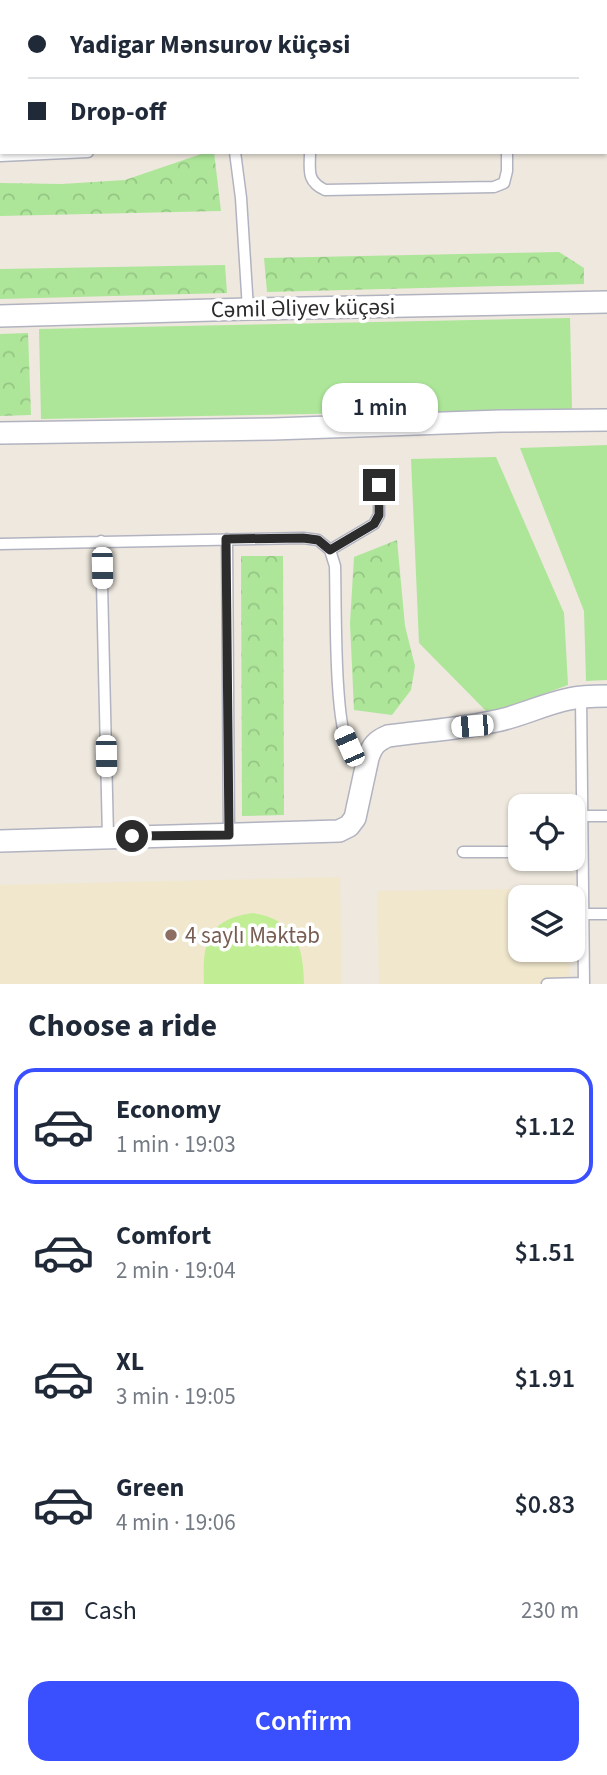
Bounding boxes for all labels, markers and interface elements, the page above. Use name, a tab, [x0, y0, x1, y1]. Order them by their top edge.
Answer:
text: Yadigar Mənsurov küçəsi	[70, 26, 350, 63]
text: Drop-off	[70, 93, 166, 130]
street label: Cəmil Əliyev küçəsi	[211, 290, 395, 326]
callout: 1 min	[321, 384, 437, 433]
text: 1 min	[353, 391, 407, 424]
route end	[363, 469, 395, 501]
car	[92, 547, 113, 589]
car	[451, 714, 494, 738]
car	[331, 723, 368, 769]
car	[96, 735, 117, 777]
map controls	[508, 794, 585, 962]
button: locate	[508, 794, 585, 871]
route start	[116, 820, 148, 852]
button: layers	[508, 885, 585, 962]
place label: 4 saylı Məktəb	[185, 919, 320, 952]
marker: 4 saylı Məktəb	[163, 927, 179, 943]
text: Choose a ride	[28, 1003, 217, 1049]
text: Economy	[116, 1091, 221, 1128]
icon: car	[32, 1095, 95, 1158]
text: $1.12	[514, 1108, 575, 1145]
text: 1 min · 19:03	[116, 1128, 236, 1161]
text: Comfort	[116, 1217, 211, 1254]
icon: car	[32, 1221, 95, 1284]
text: $1.51	[514, 1234, 575, 1271]
text: 2 min · 19:04	[116, 1254, 236, 1287]
text: XL	[116, 1343, 144, 1380]
icon: car	[32, 1347, 95, 1410]
text: $1.91	[514, 1360, 575, 1397]
text: 3 min · 19:05	[116, 1380, 236, 1413]
text: Green	[116, 1469, 184, 1506]
icon: car	[32, 1473, 95, 1536]
text: $0.83	[514, 1486, 575, 1523]
text: 4 min · 19:06	[116, 1506, 236, 1539]
icon: cash	[28, 1592, 66, 1630]
text: Cash	[84, 1592, 137, 1629]
text: 230 m	[521, 1594, 579, 1627]
button: Confirm	[28, 1681, 579, 1761]

